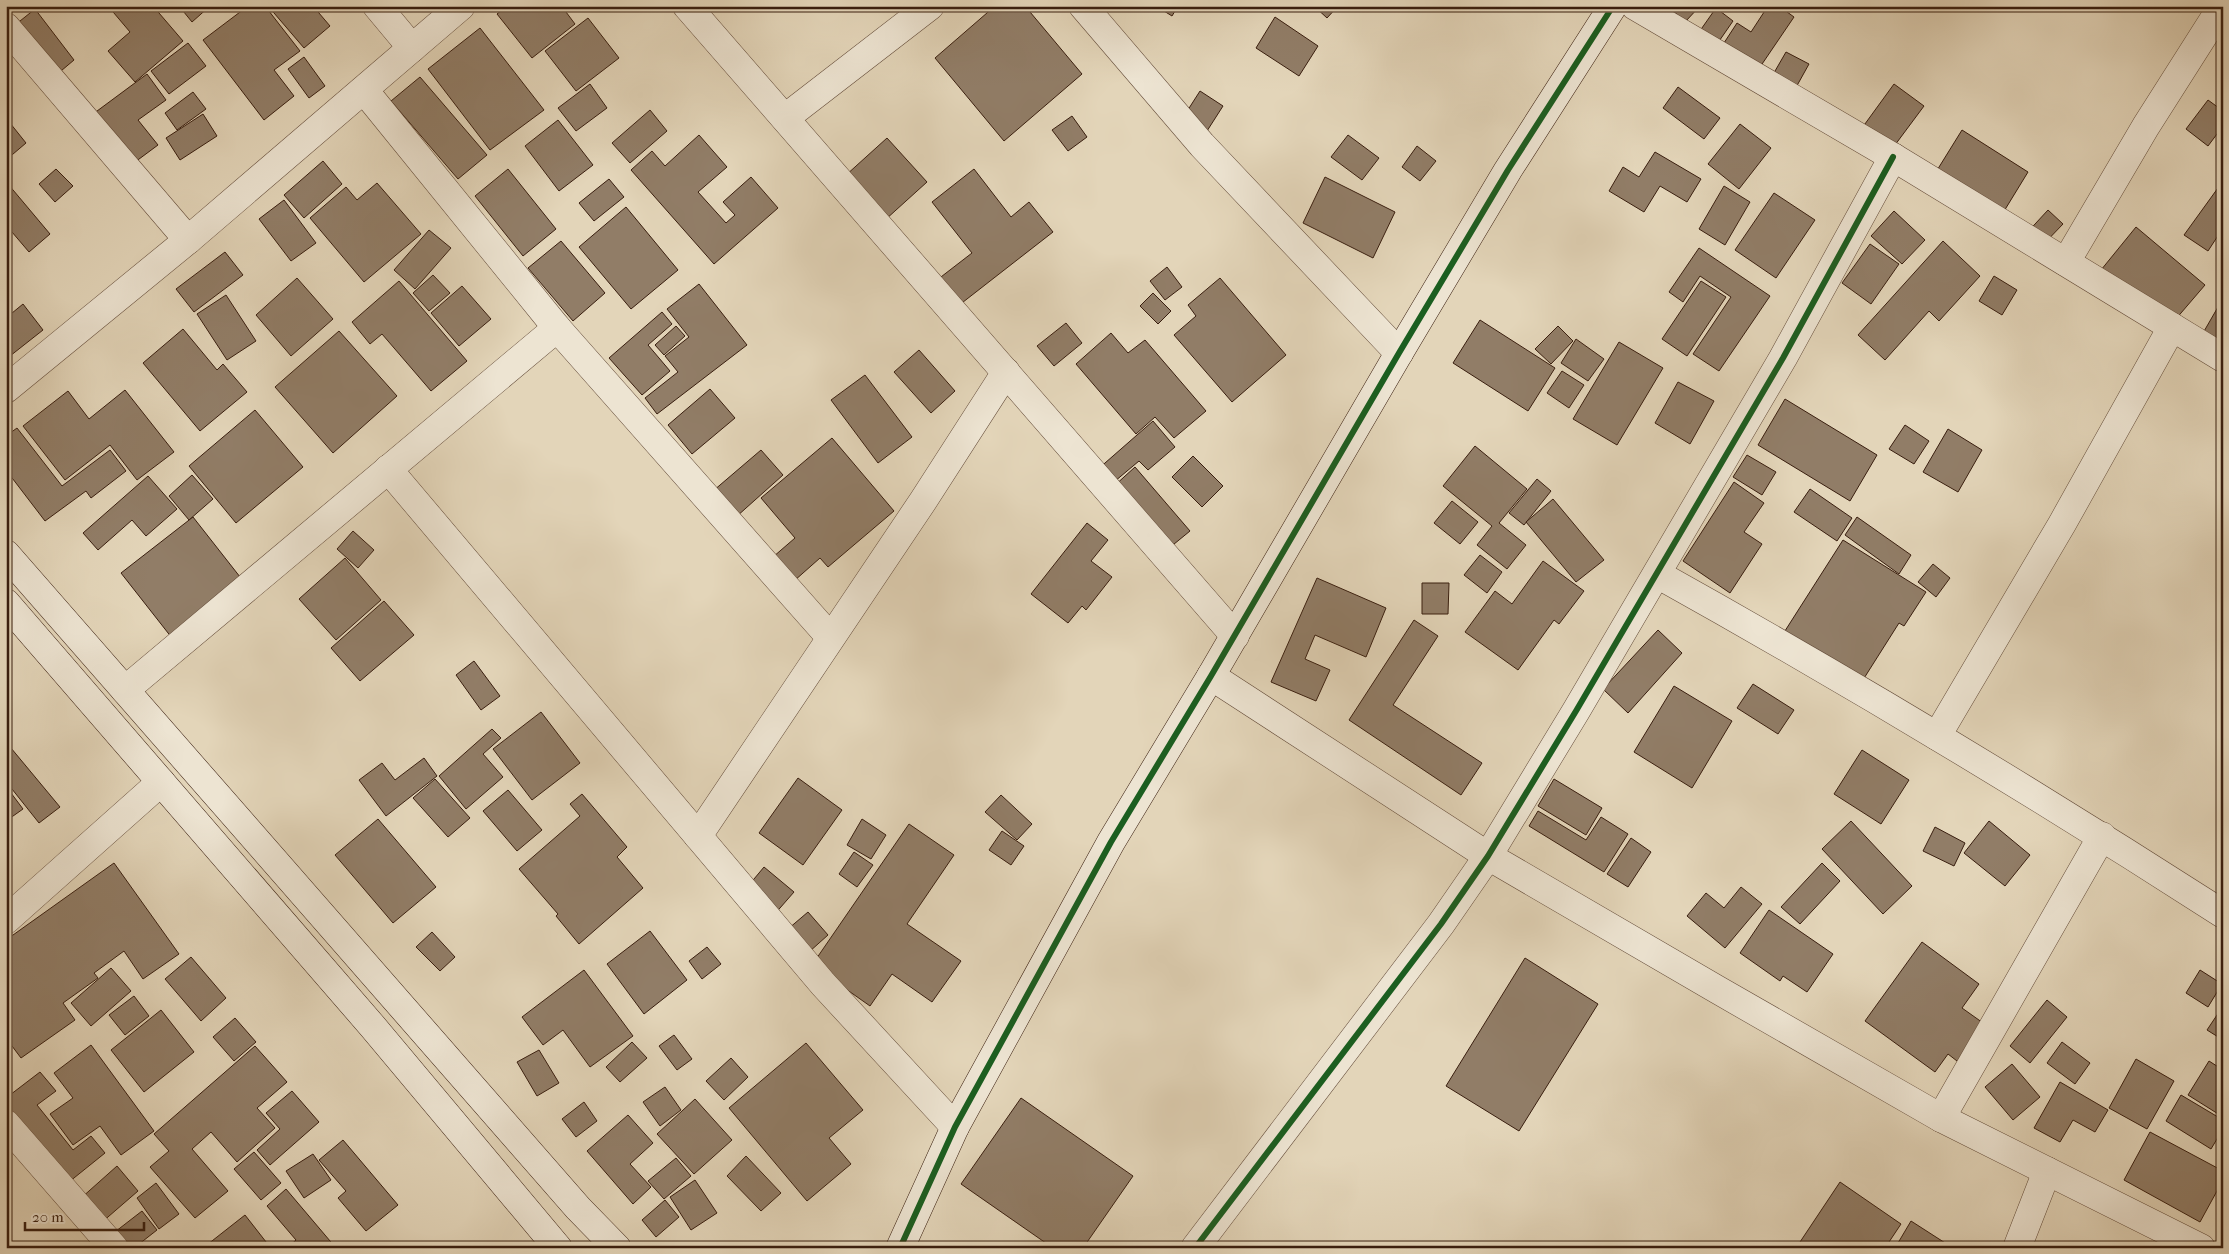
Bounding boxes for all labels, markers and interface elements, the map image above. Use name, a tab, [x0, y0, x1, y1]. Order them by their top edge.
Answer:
scale bar	[25, 1199, 144, 1231]
text: 20 m	[32, 1208, 64, 1226]

